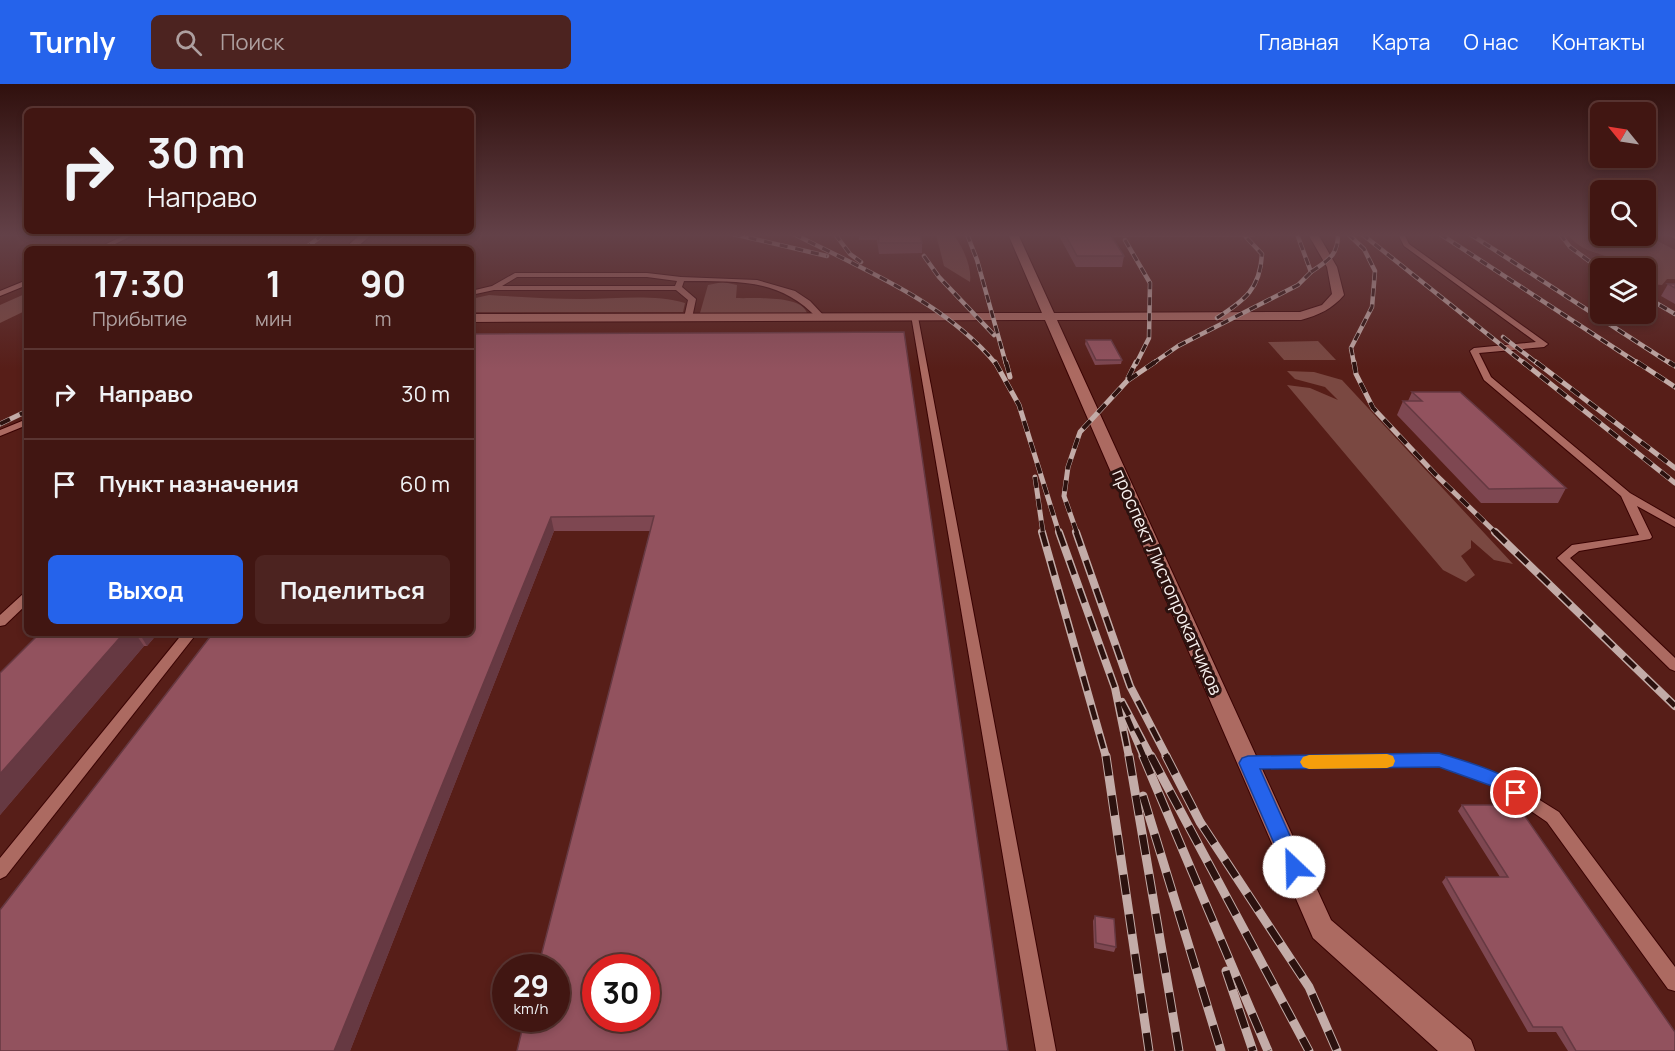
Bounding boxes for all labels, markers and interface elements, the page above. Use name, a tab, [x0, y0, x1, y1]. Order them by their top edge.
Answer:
search box	[151, 15, 571, 69]
text: Turnly	[30, 23, 115, 61]
icon: search	[172, 26, 205, 59]
text: Поиск	[220, 27, 284, 57]
text: Главная	[1259, 28, 1339, 56]
text: Карта	[1372, 28, 1430, 56]
text: О нас	[1463, 28, 1519, 56]
text: Контакты	[1552, 28, 1645, 56]
north arrow	[1590, 102, 1656, 168]
map controls	[1590, 102, 1656, 324]
text: 30 m	[147, 123, 245, 181]
icon: right	[48, 132, 126, 210]
text: Направо	[147, 178, 257, 215]
button: search	[1590, 180, 1656, 246]
button: layers	[1590, 258, 1656, 324]
text: 17:30	[94, 259, 186, 308]
text: 1	[266, 259, 282, 308]
text: 90	[360, 259, 406, 308]
text: Прибытие	[92, 305, 187, 332]
text: мин	[255, 305, 292, 332]
text: m	[375, 305, 392, 332]
icon: right	[48, 378, 81, 411]
text: Направо	[99, 379, 193, 409]
text: 30 m	[401, 379, 450, 409]
street label: проспект Листопрокатчиков	[1107, 465, 1229, 699]
icon: arrive	[48, 468, 81, 501]
text: Пункт назначения	[99, 469, 299, 499]
text: 60 m	[400, 469, 450, 499]
button: Выход	[48, 555, 243, 624]
button: Поделиться	[255, 555, 450, 624]
pin	[1490, 767, 1541, 818]
icon: arrive	[1499, 776, 1532, 809]
position arrow	[1262, 835, 1326, 899]
speed limit sign: 30	[582, 954, 660, 1032]
text: 29	[513, 965, 549, 1006]
text: km/h	[514, 998, 548, 1019]

